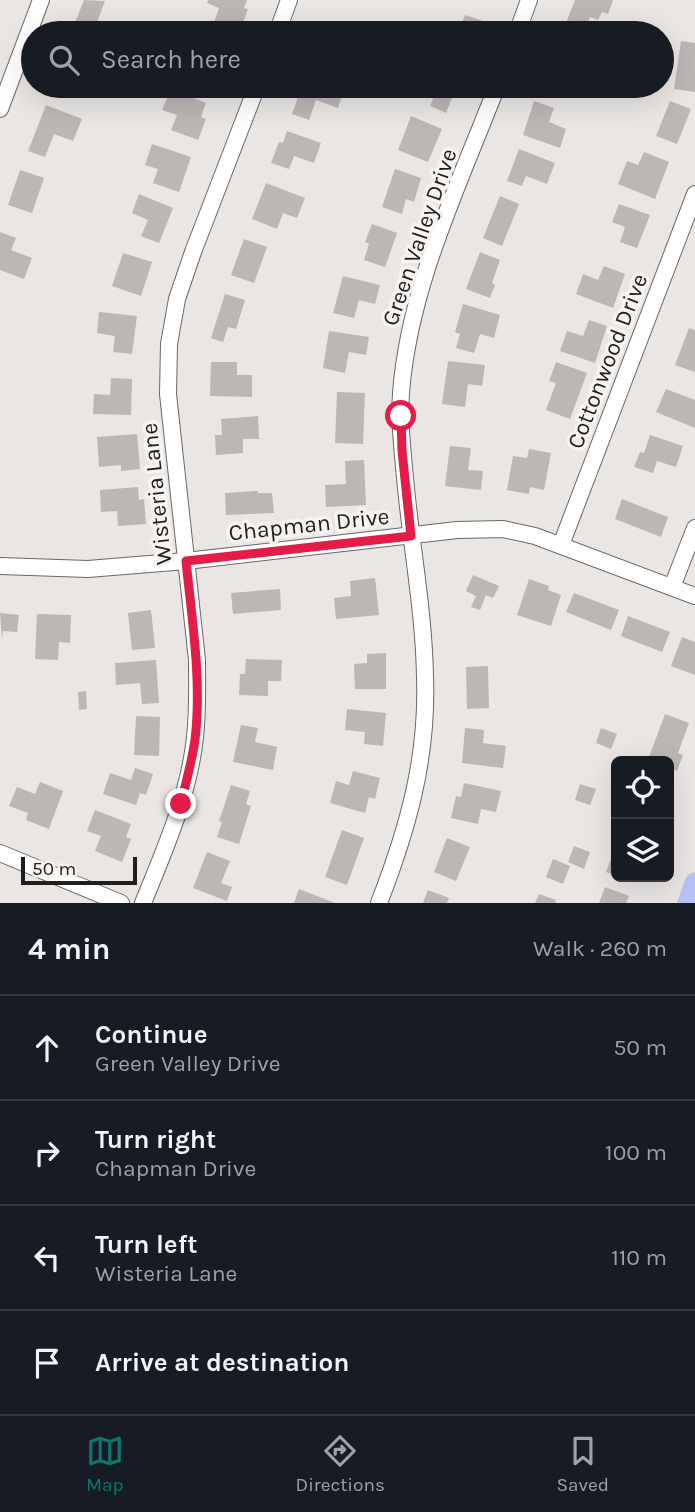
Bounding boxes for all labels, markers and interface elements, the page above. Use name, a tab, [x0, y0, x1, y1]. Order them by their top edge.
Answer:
search box	[21, 21, 674, 98]
icon: search	[45, 41, 83, 79]
text: Search here	[101, 44, 241, 75]
street label: Green Valley Drive	[377, 145, 462, 329]
street label: Cottonwood Drive	[562, 270, 653, 452]
route start	[385, 400, 416, 431]
street label: Wisteria Lane	[136, 422, 177, 566]
street label: Chapman Drive	[227, 503, 391, 546]
map controls	[611, 756, 674, 882]
button: locate	[611, 756, 674, 819]
route end	[165, 788, 196, 819]
button: layers	[611, 819, 674, 882]
scale bar	[21, 854, 136, 886]
text: 50 m	[32, 858, 76, 880]
text: 4 min	[28, 931, 110, 967]
text: Walk · 260 m	[533, 935, 667, 962]
text: Continue	[95, 1019, 207, 1050]
icon: ahead	[28, 1029, 66, 1067]
text: 50 m	[613, 1034, 667, 1061]
text: Green Valley Drive	[95, 1050, 281, 1077]
text: Turn right	[95, 1124, 216, 1155]
icon: right	[28, 1134, 66, 1172]
text: 100 m	[605, 1139, 667, 1166]
text: Chapman Drive	[95, 1155, 256, 1182]
text: Turn left	[95, 1229, 197, 1260]
icon: left	[28, 1239, 66, 1277]
text: 110 m	[611, 1244, 667, 1271]
text: Wisteria Lane	[95, 1260, 237, 1287]
icon: arrive	[28, 1344, 66, 1382]
text: Arrive at destination	[95, 1347, 349, 1378]
tab: Map	[86, 1432, 124, 1496]
tab: Directions	[296, 1432, 385, 1496]
tab: Saved	[557, 1432, 609, 1496]

